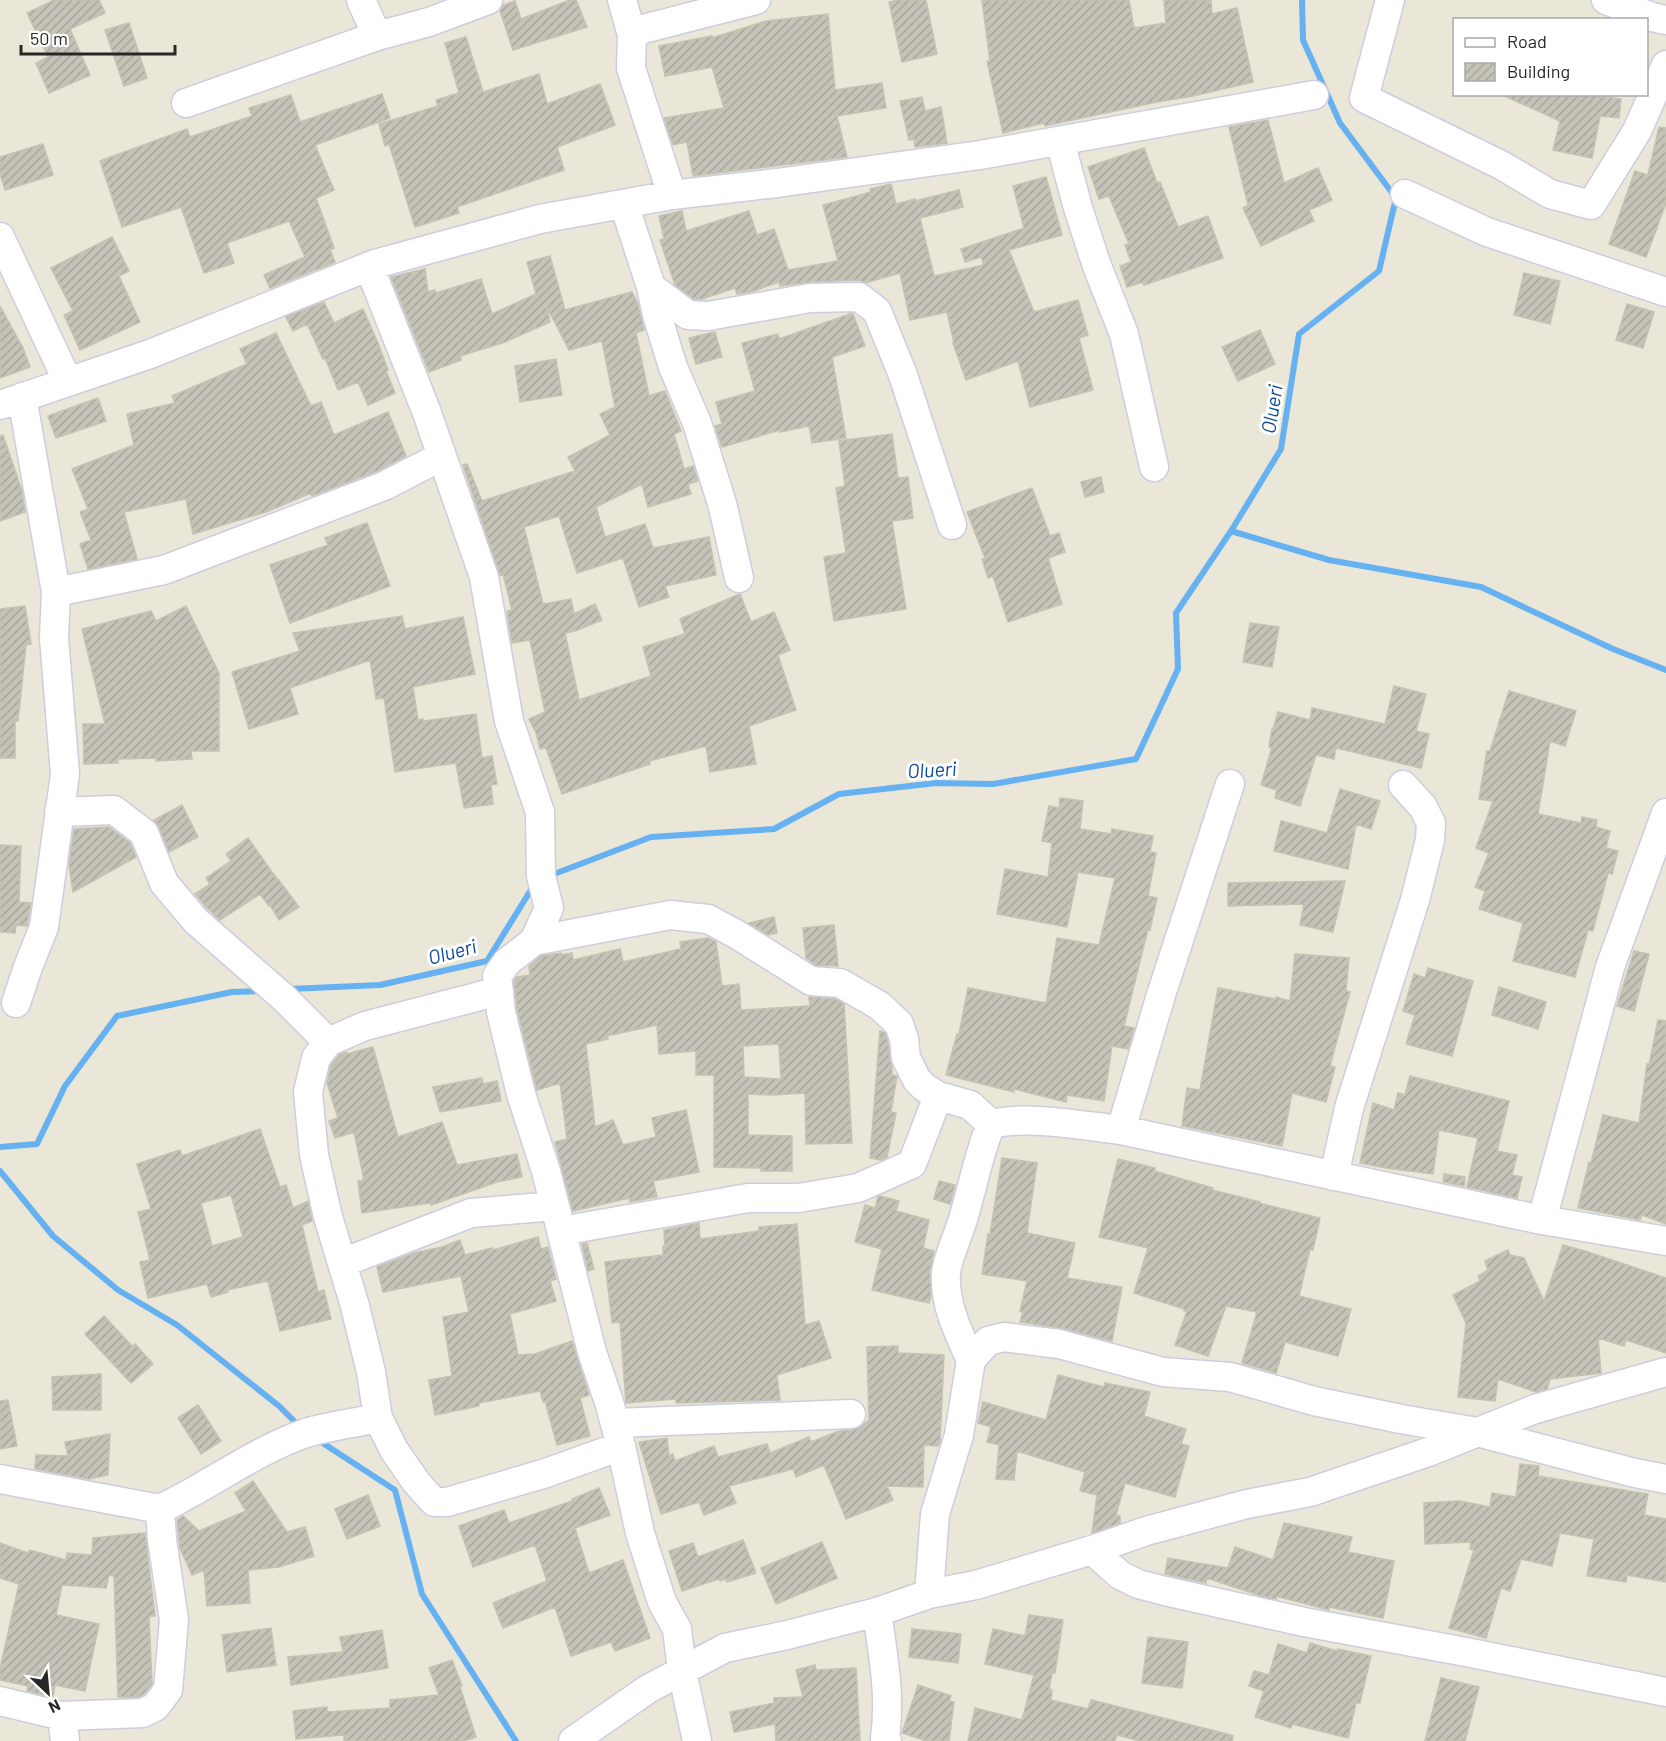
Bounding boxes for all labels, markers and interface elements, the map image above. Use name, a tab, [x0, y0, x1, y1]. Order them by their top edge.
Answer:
scale bar	[21, 18, 176, 56]
legend	[1453, 18, 1648, 96]
text: 50 m	[30, 27, 68, 49]
text: Road	[1507, 30, 1547, 52]
text: Building	[1507, 60, 1570, 82]
water label: Olueri	[1255, 383, 1287, 435]
water label: Olueri	[907, 756, 957, 782]
water label: Olueri	[425, 933, 479, 969]
north arrow	[18, 1663, 78, 1723]
text: N	[46, 1696, 64, 1718]

